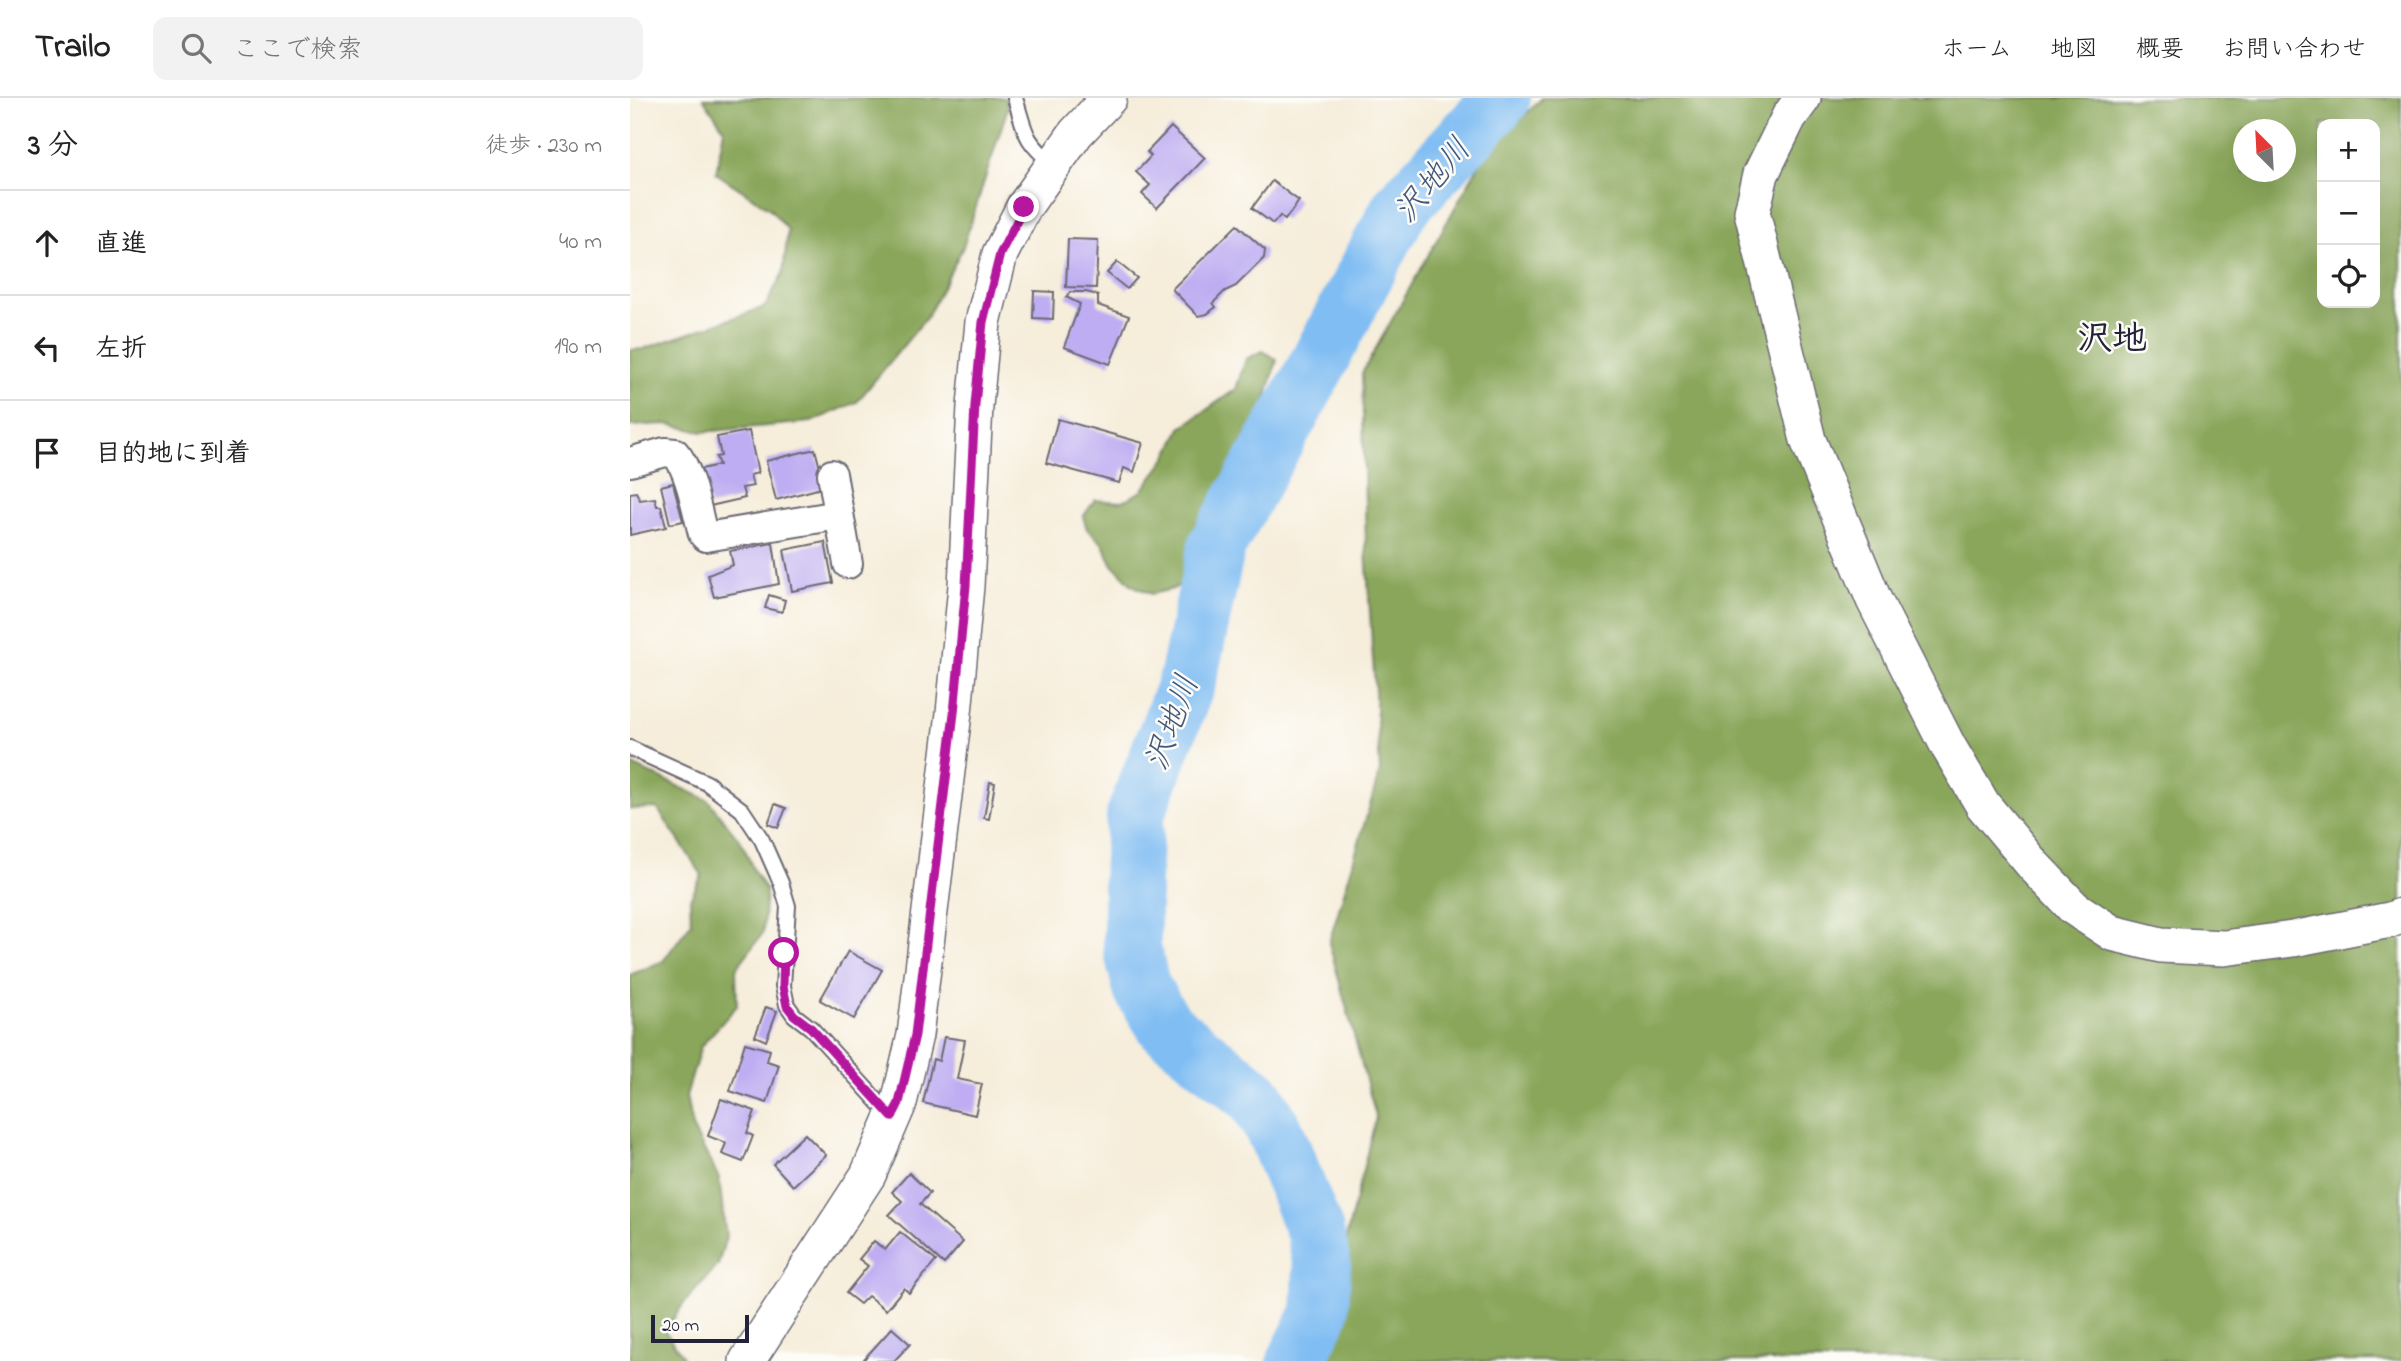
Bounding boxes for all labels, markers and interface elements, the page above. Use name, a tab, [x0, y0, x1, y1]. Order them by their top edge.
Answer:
search box	[153, 17, 643, 80]
text: Trailo	[35, 24, 111, 72]
icon: search	[177, 29, 215, 67]
text: ここで検索	[233, 32, 363, 70]
text: ホーム	[1941, 33, 2012, 68]
text: 地図	[2050, 33, 2098, 68]
text: 概要	[2136, 33, 2184, 68]
text: お問い合わせ	[2222, 33, 2366, 68]
north arrow	[2233, 119, 2296, 182]
map controls	[2317, 119, 2380, 308]
button: +	[2317, 119, 2380, 182]
text: 3 分	[28, 125, 78, 169]
water label: 沢地川	[1384, 128, 1484, 235]
text: 徒歩 · 230 m	[485, 130, 602, 163]
button: −	[2317, 182, 2380, 245]
route end	[1008, 191, 1039, 222]
icon: ahead	[28, 224, 66, 262]
text: 直進	[95, 226, 147, 264]
text: 40 m	[559, 226, 602, 259]
button: locate	[2317, 245, 2380, 308]
district label: 沢地	[2077, 315, 2147, 366]
icon: left	[28, 329, 66, 367]
text: 左折	[95, 331, 147, 369]
text: 190 m	[554, 331, 602, 364]
icon: arrive	[28, 434, 66, 472]
text: 目的地に到着	[95, 436, 251, 474]
water label: 沢地川	[1134, 669, 1213, 778]
route start	[768, 937, 799, 968]
scale bar	[651, 1312, 749, 1344]
text: 20 m	[662, 1313, 699, 1340]

